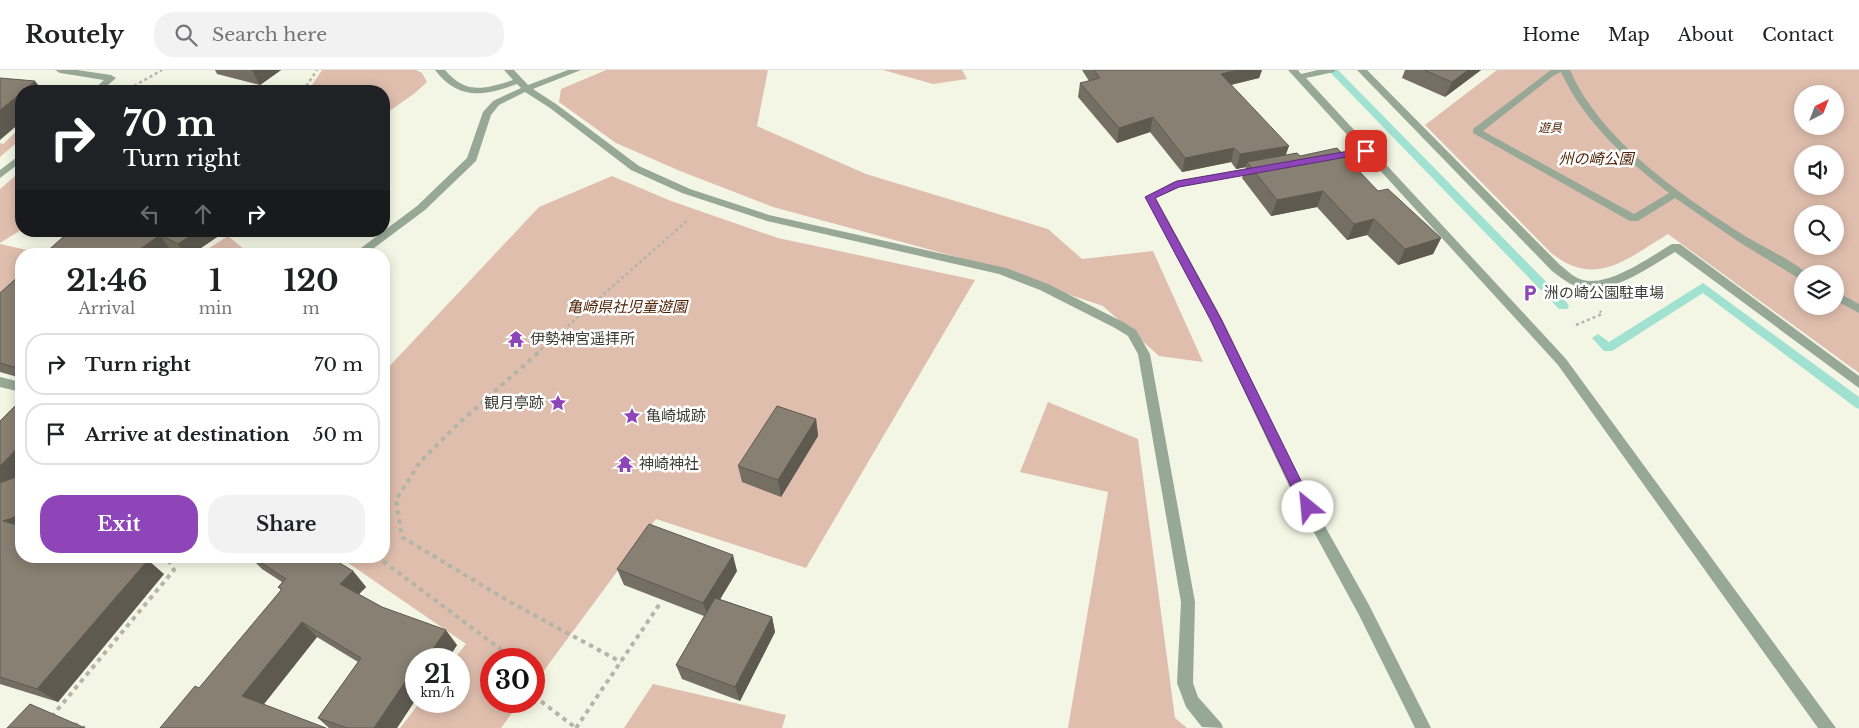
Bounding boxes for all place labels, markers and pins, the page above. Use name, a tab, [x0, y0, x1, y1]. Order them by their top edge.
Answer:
pin	[1345, 130, 1387, 172]
parking icon: 洲の崎公園駐車場	[1520, 283, 1540, 303]
place label: 洲の崎公園駐車場	[1544, 283, 1664, 302]
temple icon: 伊勢神宮遥拝所	[506, 329, 526, 349]
place label: 伊勢神宮遥拝所	[530, 329, 635, 348]
place label: 観月亭跡	[484, 393, 544, 412]
place icon: 観月亭跡	[548, 393, 568, 413]
place icon: 亀崎城跡	[622, 406, 642, 426]
place label: 亀崎城跡	[646, 406, 706, 425]
temple icon: 神崎神社	[615, 454, 635, 474]
place label: 神崎神社	[639, 454, 699, 473]

